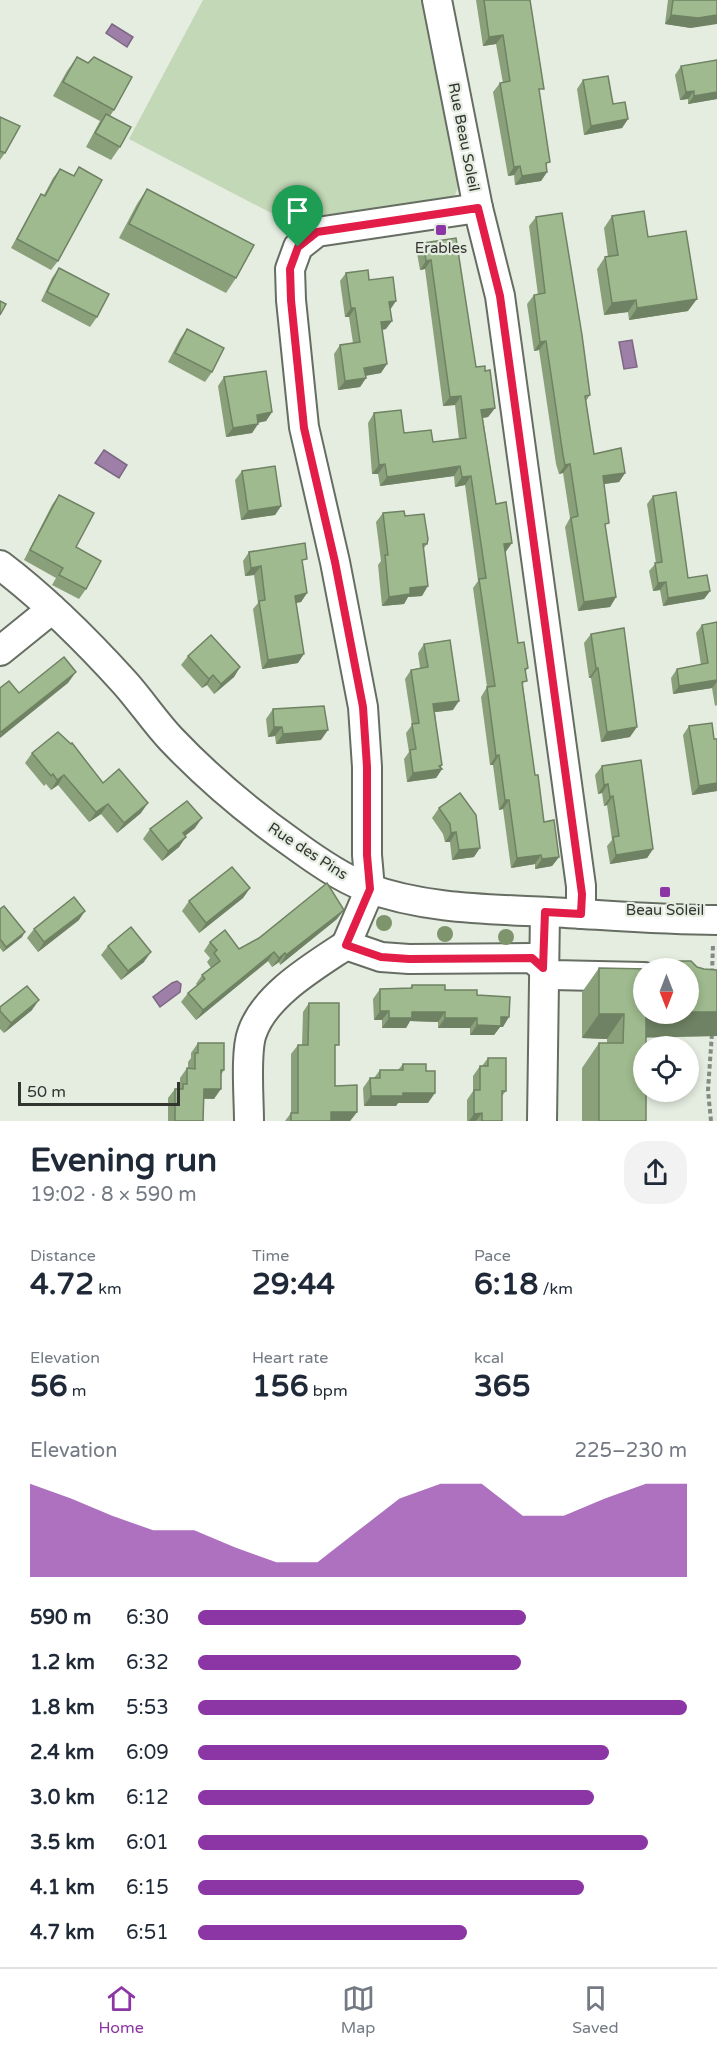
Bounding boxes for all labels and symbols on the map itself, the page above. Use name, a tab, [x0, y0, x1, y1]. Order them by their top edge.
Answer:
street label: Rue Beau Soleil	[445, 81, 483, 193]
pin	[272, 185, 323, 247]
marker: Erables	[434, 223, 448, 237]
place label: Erables	[415, 239, 467, 257]
street label: Rue des Pins	[265, 819, 351, 883]
marker: Beau Soleil	[658, 885, 672, 899]
place label: Beau Soleil	[626, 901, 704, 919]
north arrow	[633, 958, 699, 1024]
scale bar	[18, 1079, 180, 1106]

